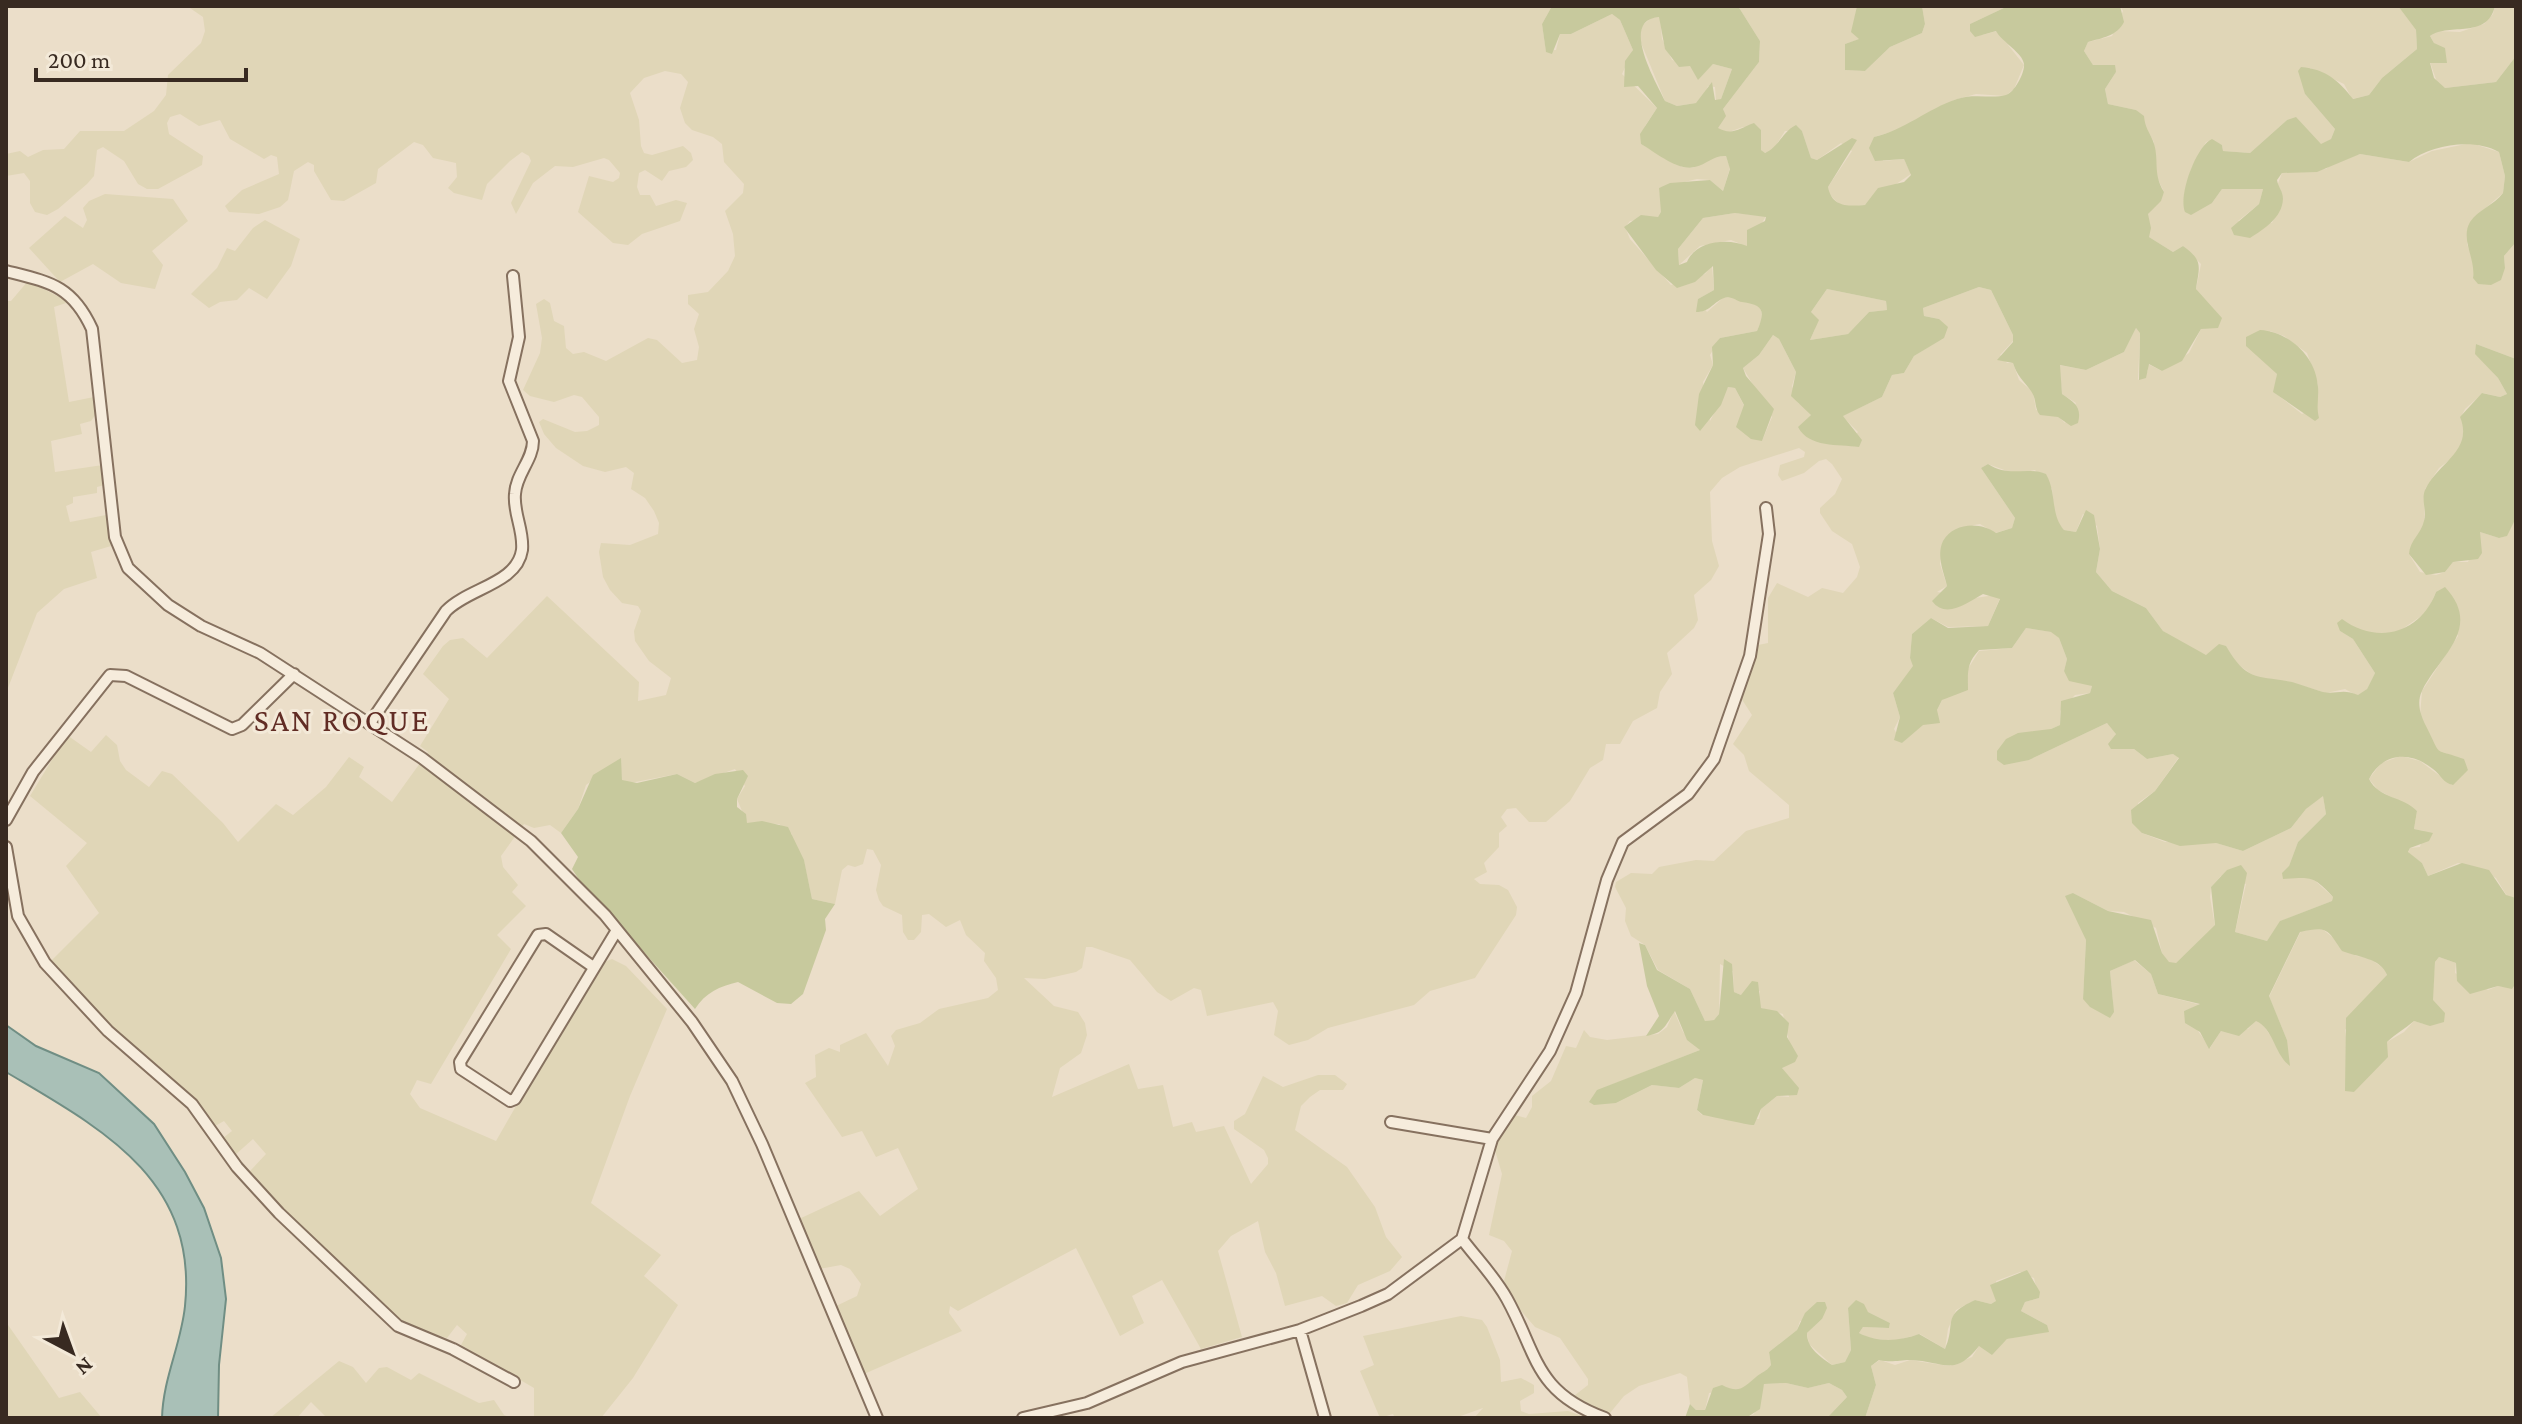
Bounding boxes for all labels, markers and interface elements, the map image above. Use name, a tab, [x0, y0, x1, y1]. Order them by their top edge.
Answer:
scale bar	[36, 32, 246, 82]
text: 200 m	[48, 46, 110, 73]
district label: SAN ROQUE	[254, 702, 430, 738]
north arrow	[32, 1312, 112, 1392]
text: N	[71, 1352, 99, 1381]

